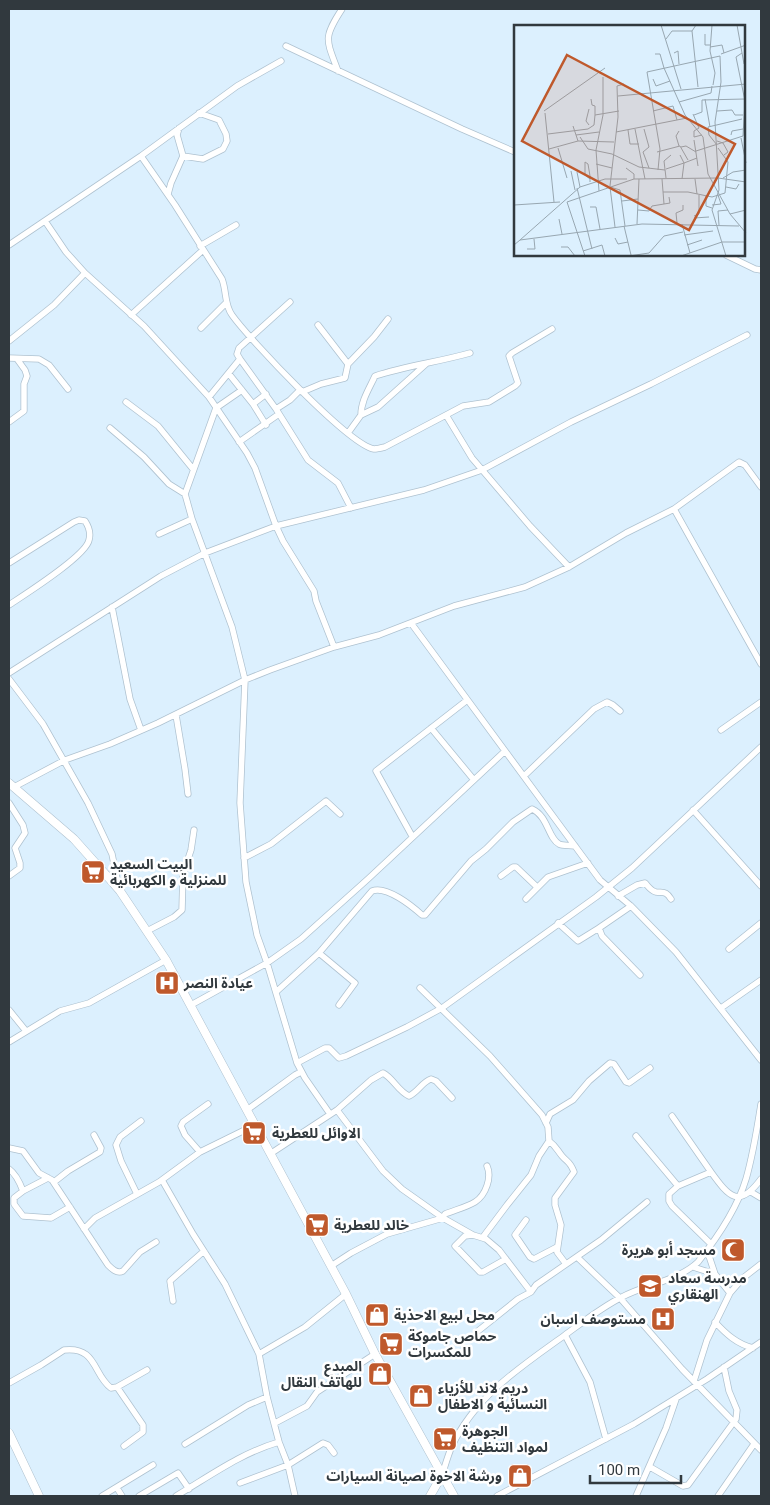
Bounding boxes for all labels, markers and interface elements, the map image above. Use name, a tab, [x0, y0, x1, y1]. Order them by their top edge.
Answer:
inset map	[514, 25, 745, 256]
place label: البيت السعيد للمنزلية و الكهربائية	[110, 856, 226, 889]
supermarket icon: البيت السعيد للمنزلية و الكهربائية	[80, 859, 106, 885]
hospital icon: عيادة النصر	[154, 970, 180, 996]
place label: عيادة النصر	[183, 975, 253, 992]
supermarket icon: الاوائل للعطرية	[241, 1120, 267, 1146]
place label: الاوائل للعطرية	[272, 1125, 361, 1142]
supermarket icon: خالد للعطرية	[304, 1212, 330, 1238]
place label: خالد للعطرية	[334, 1217, 409, 1234]
mosque icon: مسجد أبو هريرة	[720, 1237, 746, 1263]
place label: مسجد أبو هريرة	[622, 1241, 716, 1259]
place label: مدرسة سعاد الهنقاري	[668, 1270, 747, 1305]
school or university icon: مدرسة سعاد الهنقاري	[637, 1273, 663, 1299]
shop icon: محل لبيع الاحذية	[364, 1302, 390, 1328]
hospital icon: مستوصف اسبان	[650, 1306, 676, 1332]
place label: محل لبيع الاحذية	[394, 1307, 495, 1325]
place label: مستوصف اسبان	[540, 1311, 646, 1327]
place label: حماص جاموكة للمكسرات	[408, 1328, 496, 1361]
supermarket icon: حماص جاموكة للمكسرات	[378, 1331, 404, 1357]
place label: المبدع للهاتف النقال	[281, 1358, 362, 1391]
shop icon: المبدع للهاتف النقال	[367, 1361, 393, 1387]
place label: دريم لاند للأزياء النسائية و الاطفال	[438, 1380, 547, 1413]
shop icon: دريم لاند للأزياء النسائية و الاطفال	[408, 1383, 434, 1409]
place label: الجوهرة لمواد التنظيف	[462, 1423, 548, 1455]
supermarket icon: الجوهرة لمواد التنظيف	[432, 1426, 458, 1452]
scale bar	[590, 1452, 681, 1484]
text: 100 m	[598, 1461, 640, 1479]
shop icon: ورشة الاخوة لصيانة السيارات	[507, 1463, 533, 1489]
place label: ورشة الاخوة لصيانة السيارات	[326, 1468, 502, 1485]

